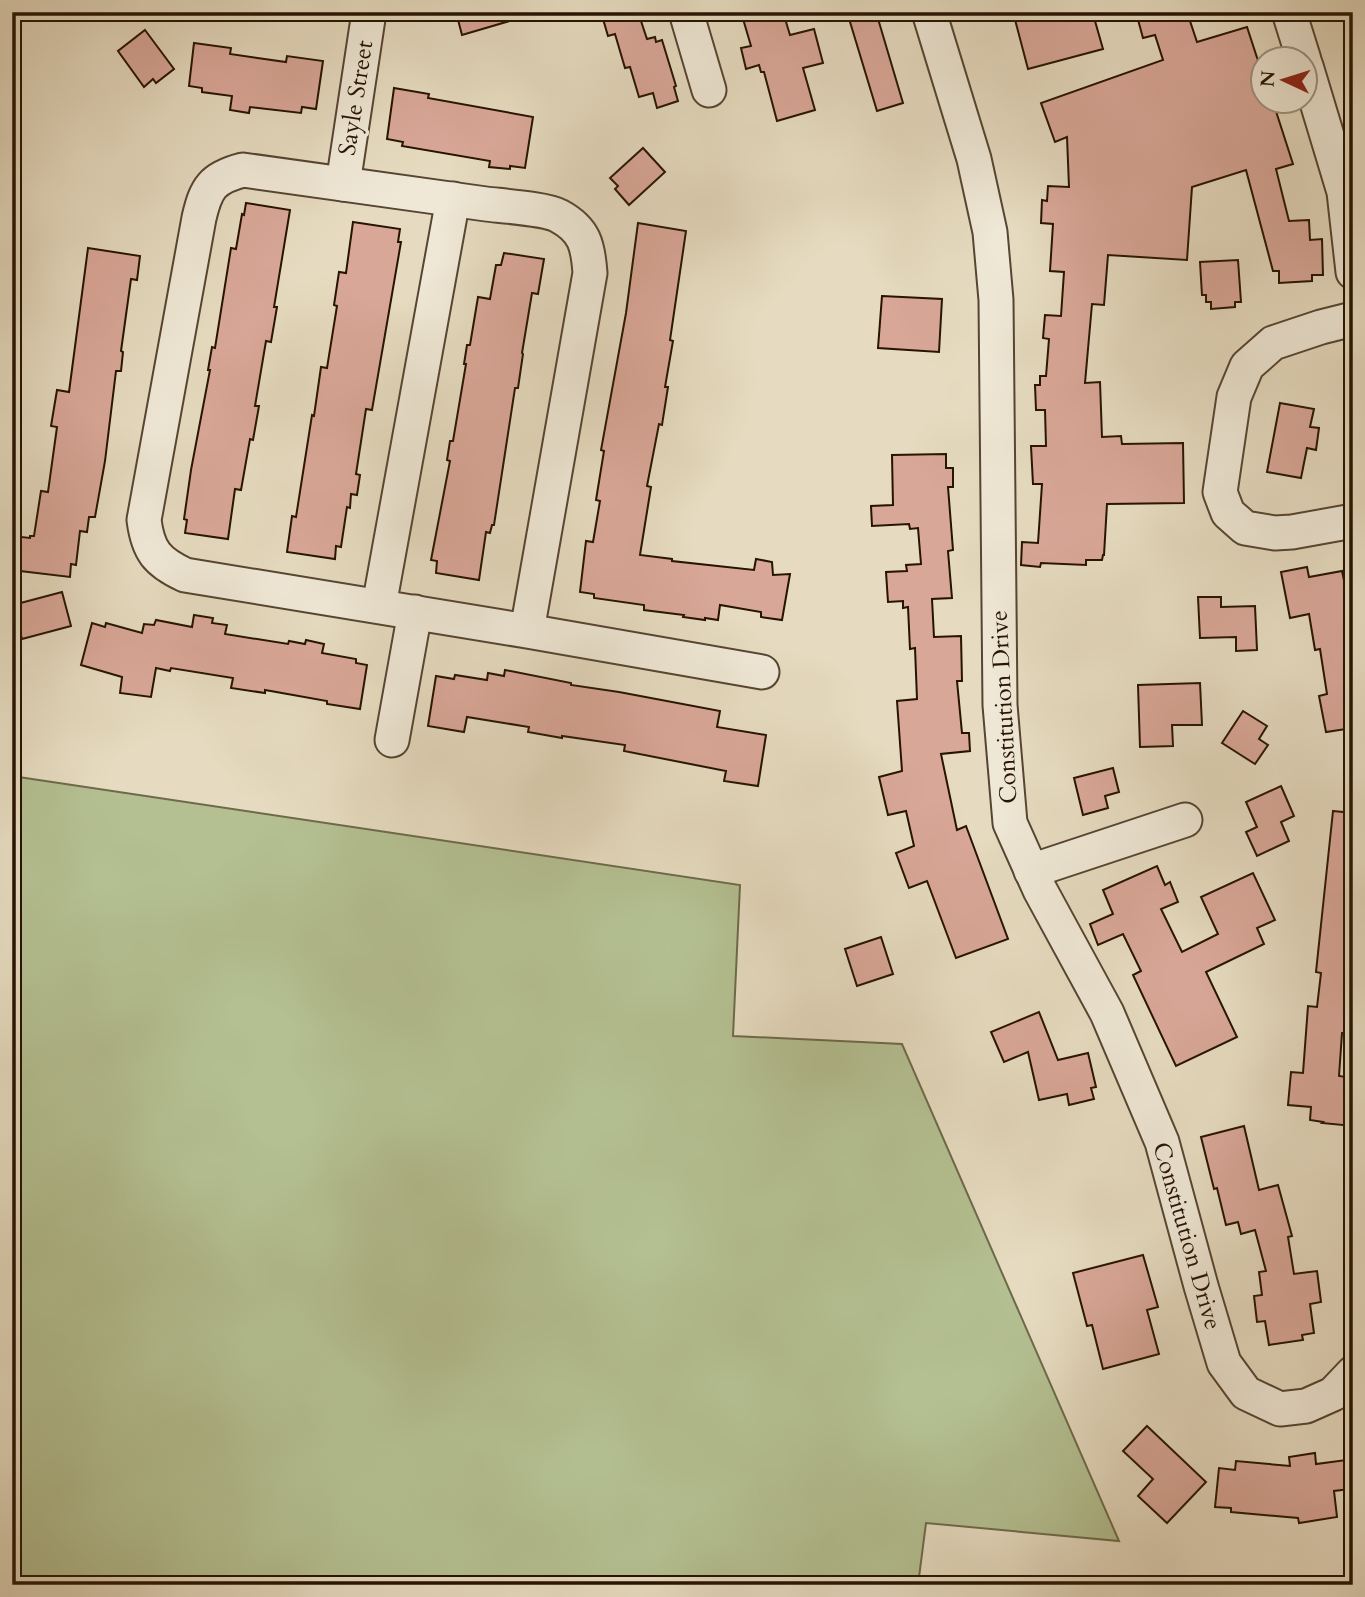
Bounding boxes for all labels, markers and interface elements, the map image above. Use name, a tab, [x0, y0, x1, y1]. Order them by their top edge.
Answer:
street label: Sayle Street	[331, 38, 381, 158]
north arrow	[1250, 46, 1320, 116]
text: N	[1254, 69, 1282, 88]
street label: Constitution Drive	[982, 610, 1026, 804]
street label: Constitution Drive	[1144, 1138, 1230, 1334]

